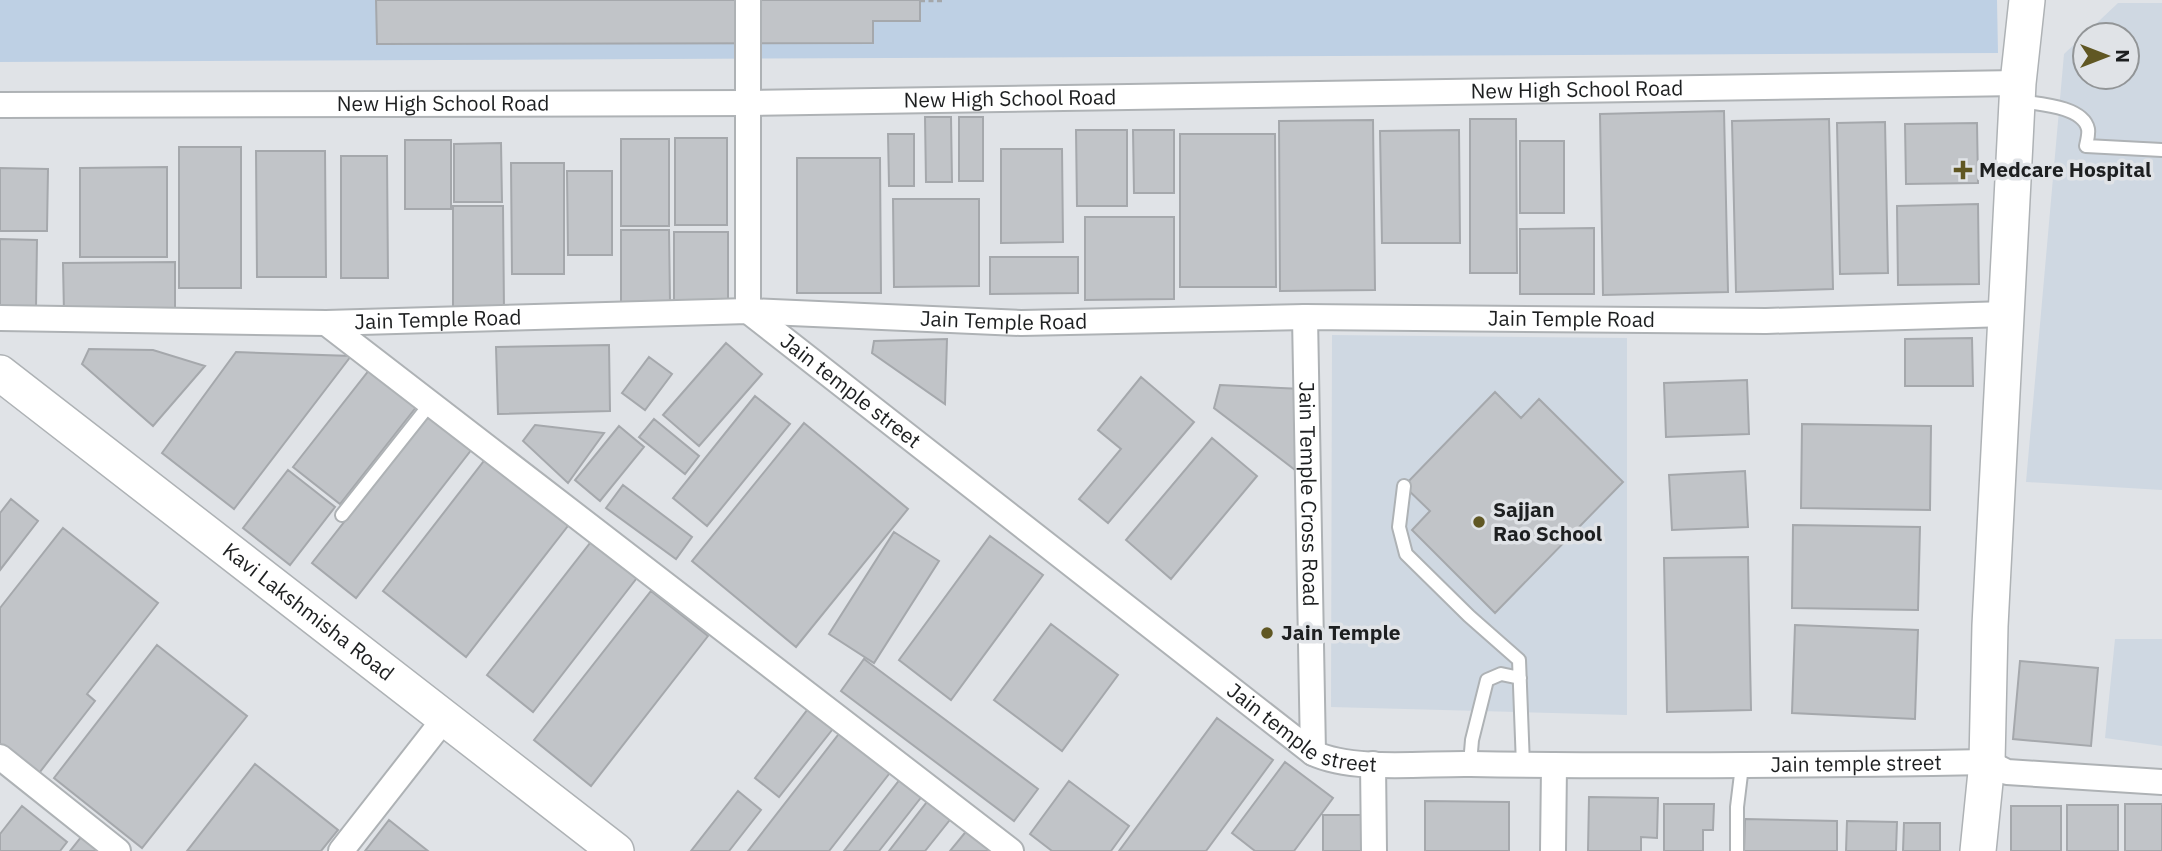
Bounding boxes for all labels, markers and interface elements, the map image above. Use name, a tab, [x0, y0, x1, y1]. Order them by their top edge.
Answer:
north arrow	[2071, 21, 2141, 91]
text: N	[2111, 49, 2135, 63]
street label: New High School Road	[1470, 73, 1683, 105]
street label: New High School Road	[903, 82, 1117, 114]
street label: New High School Road	[337, 89, 549, 117]
place label: Medcare Hospital	[1979, 155, 2151, 183]
marker: Medcare Hospital	[1953, 160, 1973, 180]
street label: Jain Temple Road	[354, 302, 522, 335]
street label: Jain Temple Road	[919, 304, 1087, 336]
street label: Jain Temple Road	[1488, 304, 1655, 333]
street label: Jain temple street	[775, 327, 927, 454]
street label: Jain Temple Cross Road	[1293, 381, 1325, 607]
place label: Sajjan Rao School	[1493, 495, 1602, 547]
marker: Sajjan Rao School	[1471, 514, 1487, 530]
street label: Kavi Lakshmisha Road	[217, 536, 400, 687]
place label: Jain Temple	[1281, 618, 1401, 646]
marker: Jain Temple	[1259, 625, 1275, 641]
street label: Jain temple street	[1222, 676, 1377, 778]
street label: Jain temple street	[1770, 748, 1942, 778]

